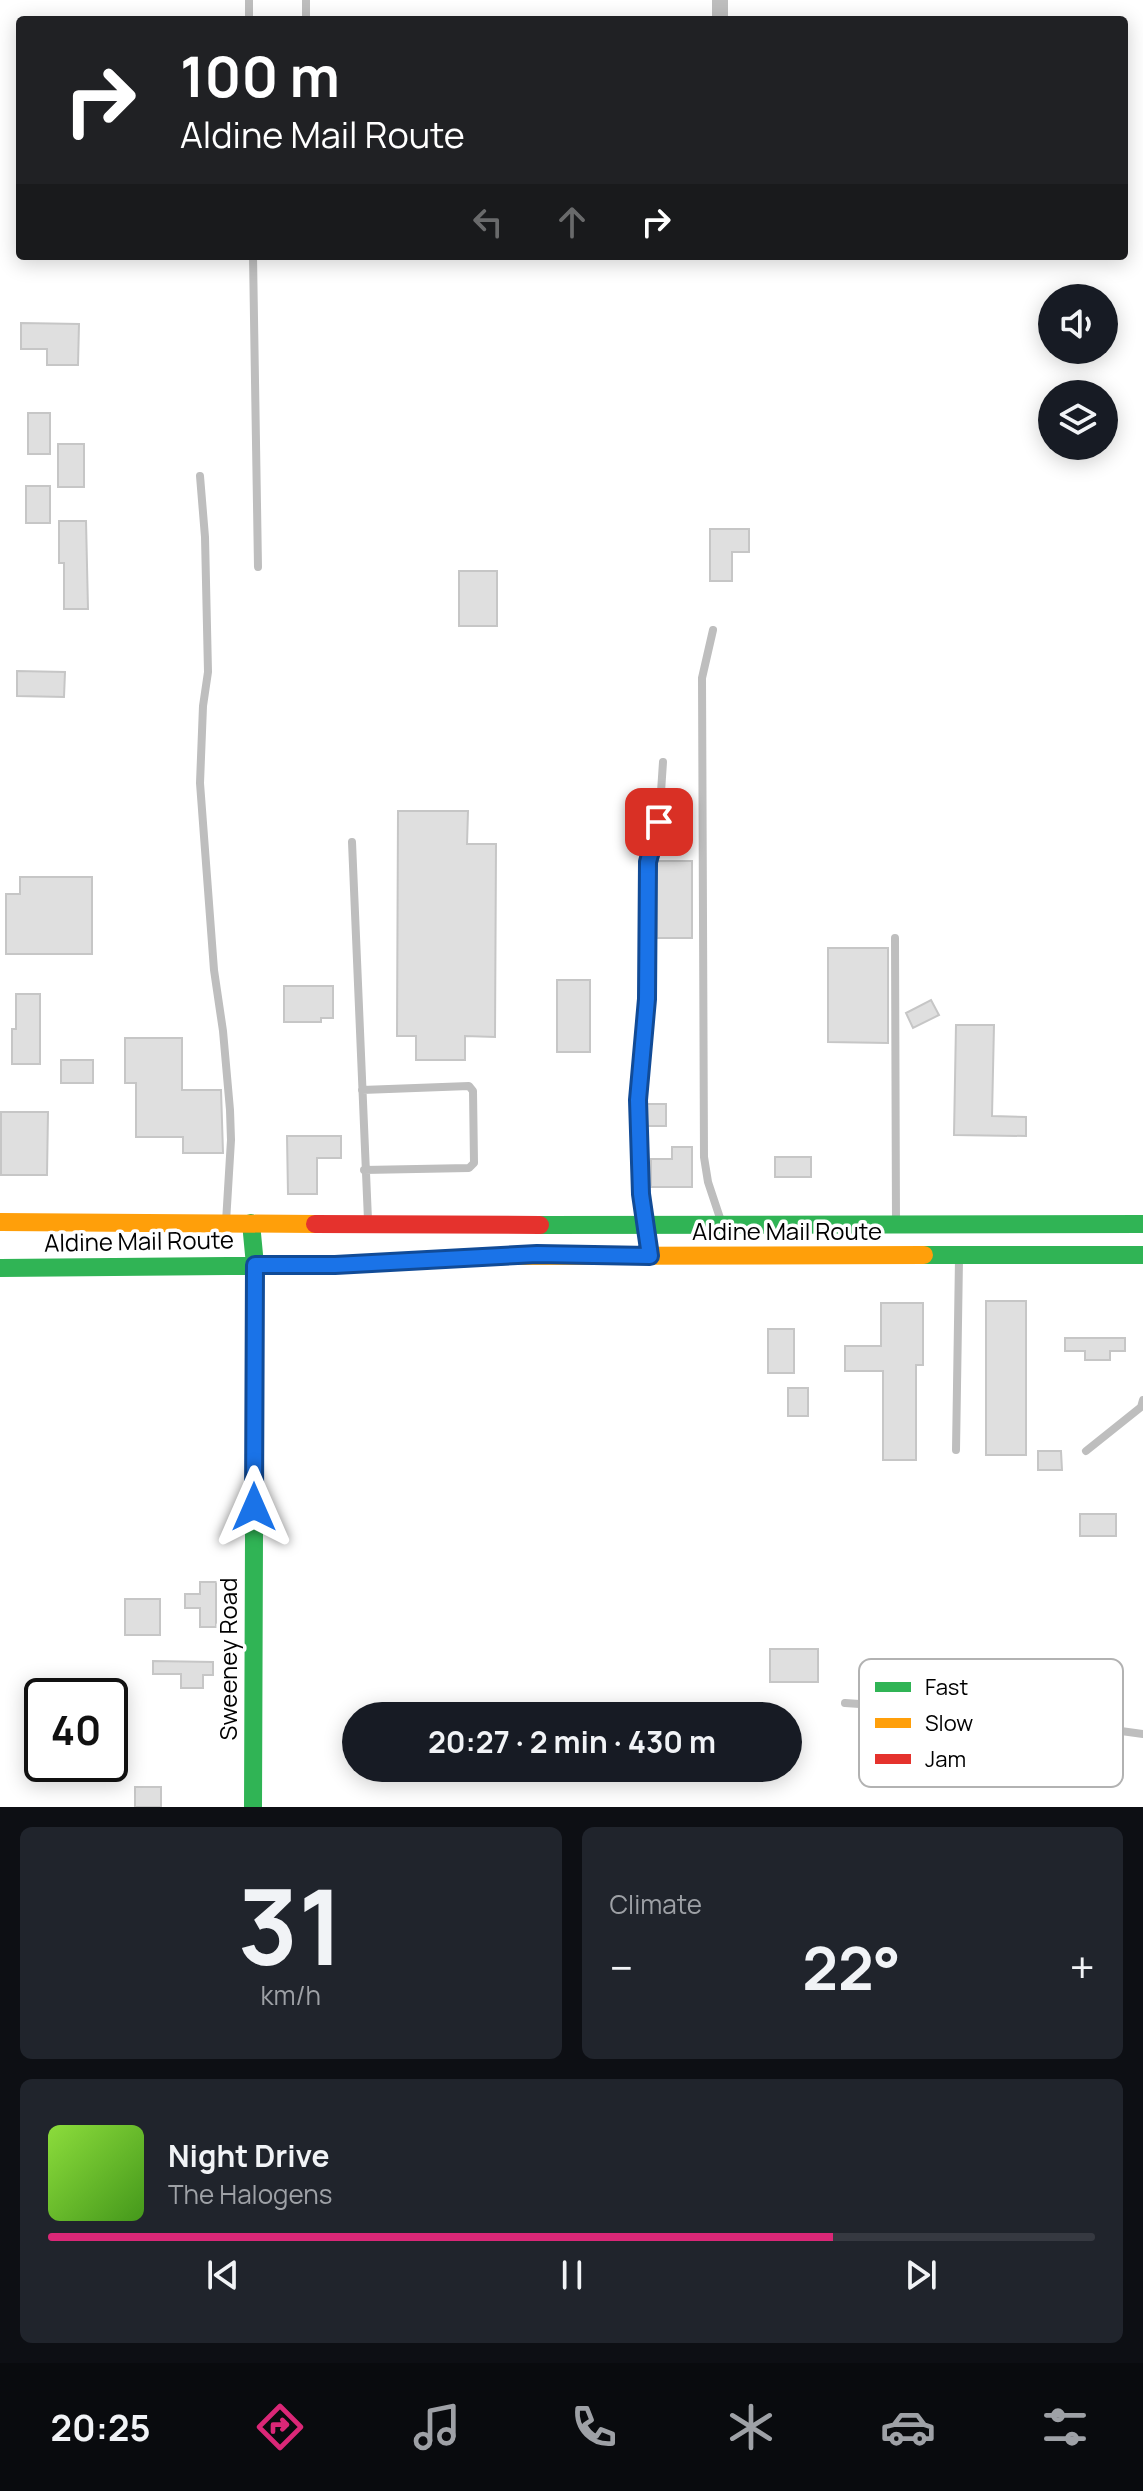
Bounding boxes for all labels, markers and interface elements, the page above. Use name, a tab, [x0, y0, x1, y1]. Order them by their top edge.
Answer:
text: 100 m	[180, 37, 340, 114]
icon: right	[48, 48, 152, 152]
text: Aldine Mail Route	[180, 110, 465, 159]
icon: left	[466, 200, 510, 244]
icon: ahead	[550, 200, 594, 244]
icon: right	[634, 200, 678, 244]
map controls	[1038, 284, 1118, 460]
button: sound	[1038, 284, 1118, 364]
button: layers	[1038, 380, 1118, 460]
pin	[625, 788, 693, 856]
icon: arrive	[637, 800, 681, 844]
street label: Aldine Mail Route	[692, 1214, 882, 1247]
street label: Aldine Mail Route	[44, 1222, 234, 1259]
position arrow	[212, 1465, 296, 1549]
street label: Sweeney Road	[211, 1578, 244, 1740]
legend	[859, 1659, 1123, 1787]
text: Fast	[925, 1672, 968, 1702]
speed limit sign: 40	[24, 1678, 128, 1782]
text: Slow	[925, 1708, 973, 1738]
text: 20:27 · 2 min · 430 m	[428, 1721, 716, 1762]
text: Jam	[925, 1744, 966, 1774]
text: 31	[238, 1854, 344, 1996]
text: Climate	[610, 1886, 702, 1922]
text: 22°	[802, 1926, 901, 2008]
text: −	[610, 1937, 633, 1997]
text: +	[1070, 1937, 1095, 1997]
text: km/h	[261, 1977, 321, 2013]
text: Night Drive	[168, 2135, 330, 2176]
text: The Halogens	[168, 2176, 332, 2212]
icon: previous	[201, 2253, 245, 2297]
icon: pause	[550, 2253, 594, 2297]
icon: next	[899, 2253, 943, 2297]
icon: directions	[252, 2399, 308, 2455]
icon: music	[409, 2399, 465, 2455]
icon: phone	[566, 2399, 622, 2455]
icon: climate	[723, 2399, 779, 2455]
icon: car	[880, 2399, 936, 2455]
icon: filters	[1037, 2399, 1093, 2455]
text: 20:25	[51, 2403, 151, 2452]

